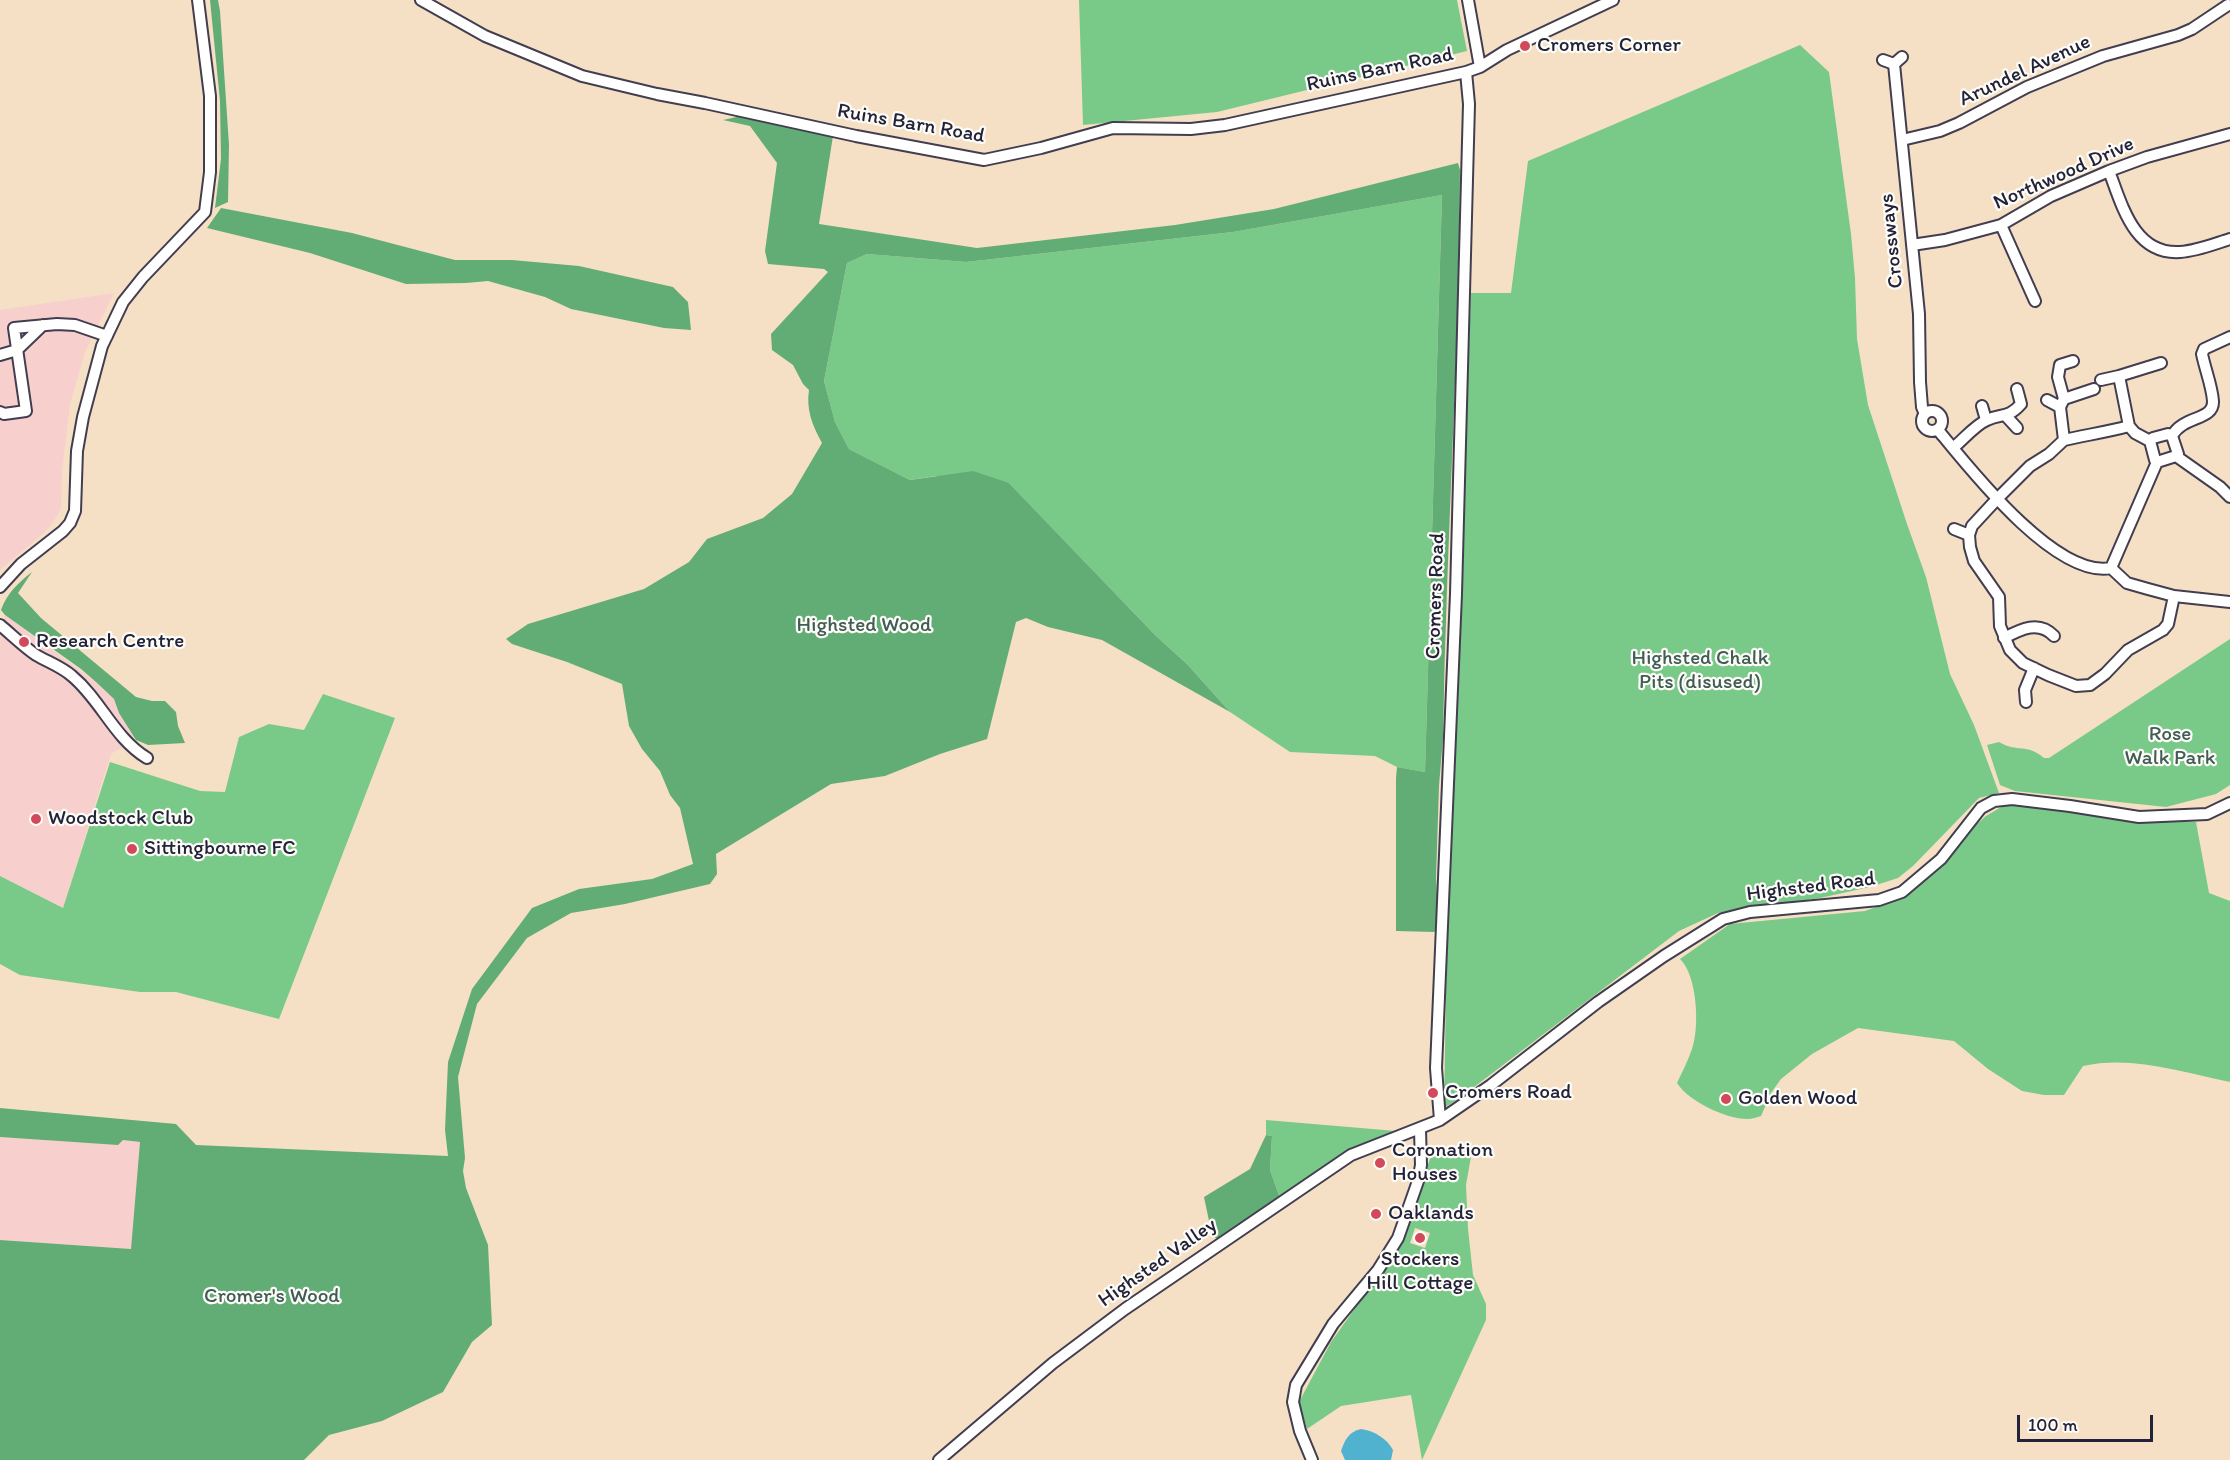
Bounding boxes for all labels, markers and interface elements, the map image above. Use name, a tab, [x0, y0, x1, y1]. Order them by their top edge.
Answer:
street label: Arundel Avenue	[1955, 30, 2095, 112]
place label: Cromers Corner	[1537, 33, 1681, 59]
marker: Cromers Corner	[1518, 39, 1532, 53]
street label: Ruins Barn Road	[1304, 42, 1456, 98]
street label: Ruins Barn Road	[835, 99, 987, 149]
street label: Northwood Drive	[1990, 132, 2138, 216]
street label: Crossways	[1874, 192, 1910, 290]
street label: Cromers Road	[1421, 532, 1451, 660]
park label: Highsted Wood	[797, 613, 931, 639]
place label: Research Centre	[36, 629, 184, 655]
marker: Research Centre	[17, 635, 31, 649]
park label: Highsted Chalk Pits (disused)	[1631, 646, 1769, 696]
park label: Rose Walk Park	[2125, 722, 2215, 772]
place label: Woodstock Club	[48, 806, 193, 832]
marker: Woodstock Club	[29, 812, 43, 826]
place label: Sittingbourne FC	[144, 836, 296, 862]
marker: Sittingbourne FC	[125, 842, 139, 856]
street label: Highsted Road	[1745, 867, 1877, 907]
place label: Cromers Road	[1445, 1080, 1572, 1106]
marker: Cromers Road	[1426, 1086, 1440, 1100]
place label: Golden Wood	[1738, 1086, 1857, 1112]
marker: Golden Wood	[1719, 1092, 1733, 1106]
place label: Coronation Houses	[1392, 1138, 1493, 1188]
marker: Coronation Houses	[1373, 1156, 1387, 1170]
place label: Oaklands	[1388, 1201, 1474, 1227]
marker: Oaklands	[1369, 1207, 1383, 1221]
street label: Highsted Valley	[1094, 1213, 1222, 1313]
marker: Stockers Hill Cottage	[1413, 1231, 1427, 1245]
place label: Stockers Hill Cottage	[1367, 1247, 1473, 1297]
park label: Cromer's Wood	[204, 1284, 340, 1310]
scale bar	[2020, 1403, 2156, 1441]
text: 100 m	[2028, 1414, 2078, 1436]

